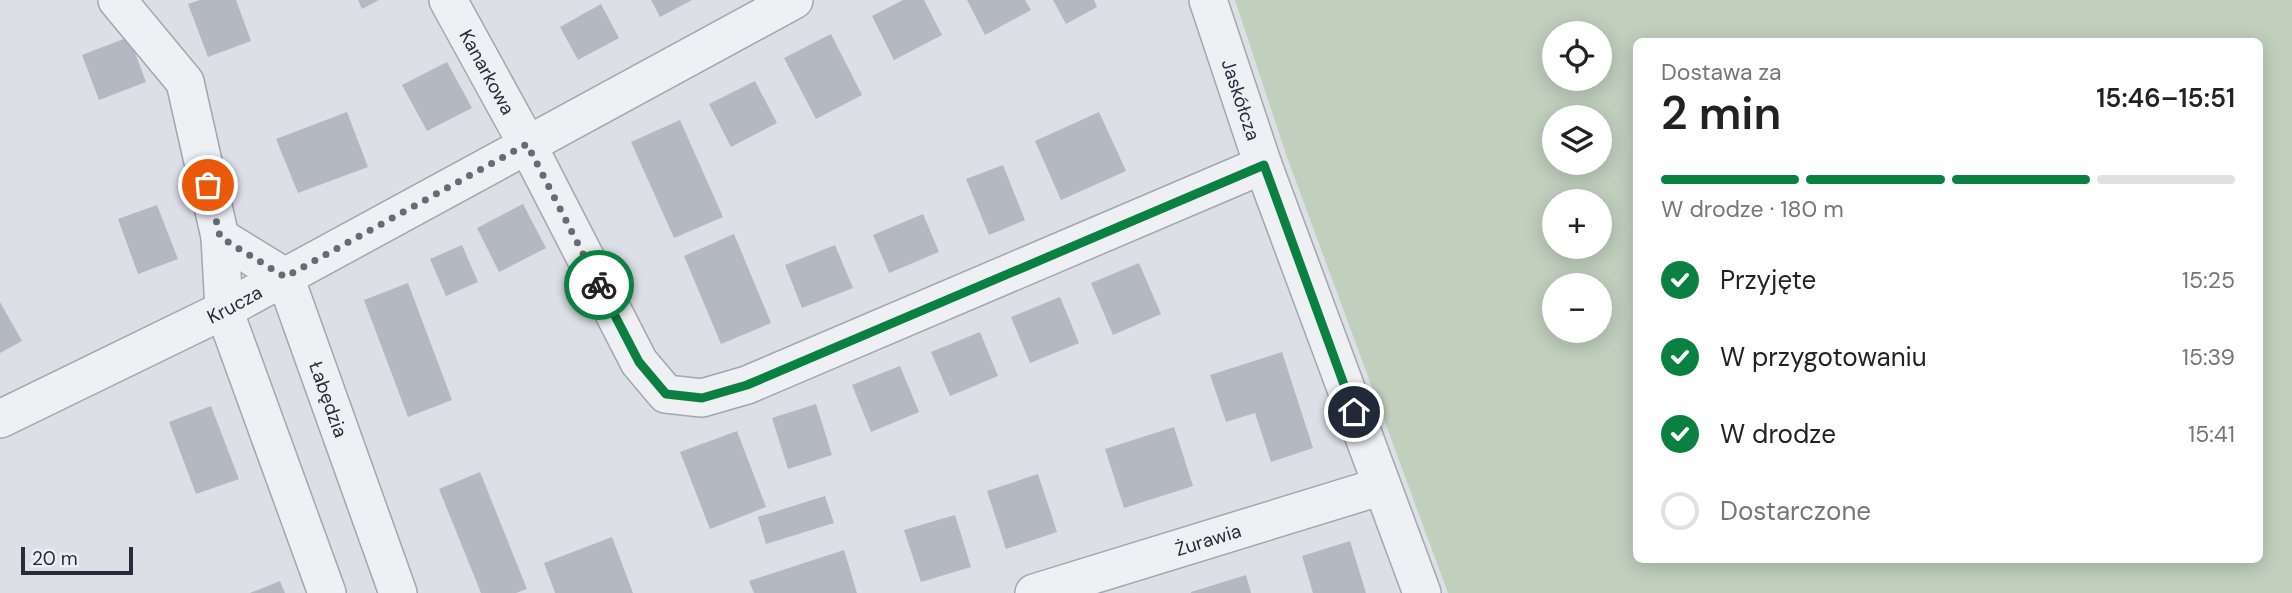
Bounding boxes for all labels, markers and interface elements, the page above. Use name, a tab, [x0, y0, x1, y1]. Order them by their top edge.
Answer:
map controls	[1542, 21, 1612, 343]
button: locate	[1542, 21, 1612, 91]
street label: Kanarkowa	[454, 25, 521, 119]
street label: Jaskółcza	[1216, 56, 1266, 144]
text: Dostawa za	[1661, 57, 1782, 87]
text: 15:46–15:51	[2096, 81, 2235, 115]
text: 2 min	[1661, 83, 1781, 143]
button: layers	[1542, 105, 1612, 175]
pin	[178, 155, 238, 215]
icon: bag	[189, 166, 227, 204]
button: +	[1542, 189, 1612, 259]
text: W drodze · 180 m	[1661, 194, 1844, 224]
courier	[564, 250, 634, 320]
icon: check	[1661, 261, 1699, 299]
text: Przyjęte	[1720, 263, 1816, 297]
text: 15:25	[2182, 265, 2235, 295]
icon: bike	[580, 266, 618, 304]
button: −	[1542, 273, 1612, 343]
street label: Krucza	[203, 279, 266, 329]
icon: check	[1661, 338, 1699, 376]
text: W przygotowaniu	[1720, 340, 1927, 374]
text: 15:39	[2182, 342, 2235, 372]
street label: Łabędzia	[304, 358, 354, 441]
pin	[1324, 382, 1384, 442]
icon: home	[1335, 393, 1373, 431]
icon: check	[1661, 415, 1699, 453]
text: W drodze	[1720, 417, 1836, 451]
text: 15:41	[2188, 419, 2235, 449]
text: Dostarczone	[1720, 494, 1871, 528]
street label: Żurawia	[1172, 518, 1244, 561]
scale bar	[21, 544, 133, 576]
text: 20 m	[32, 546, 78, 571]

